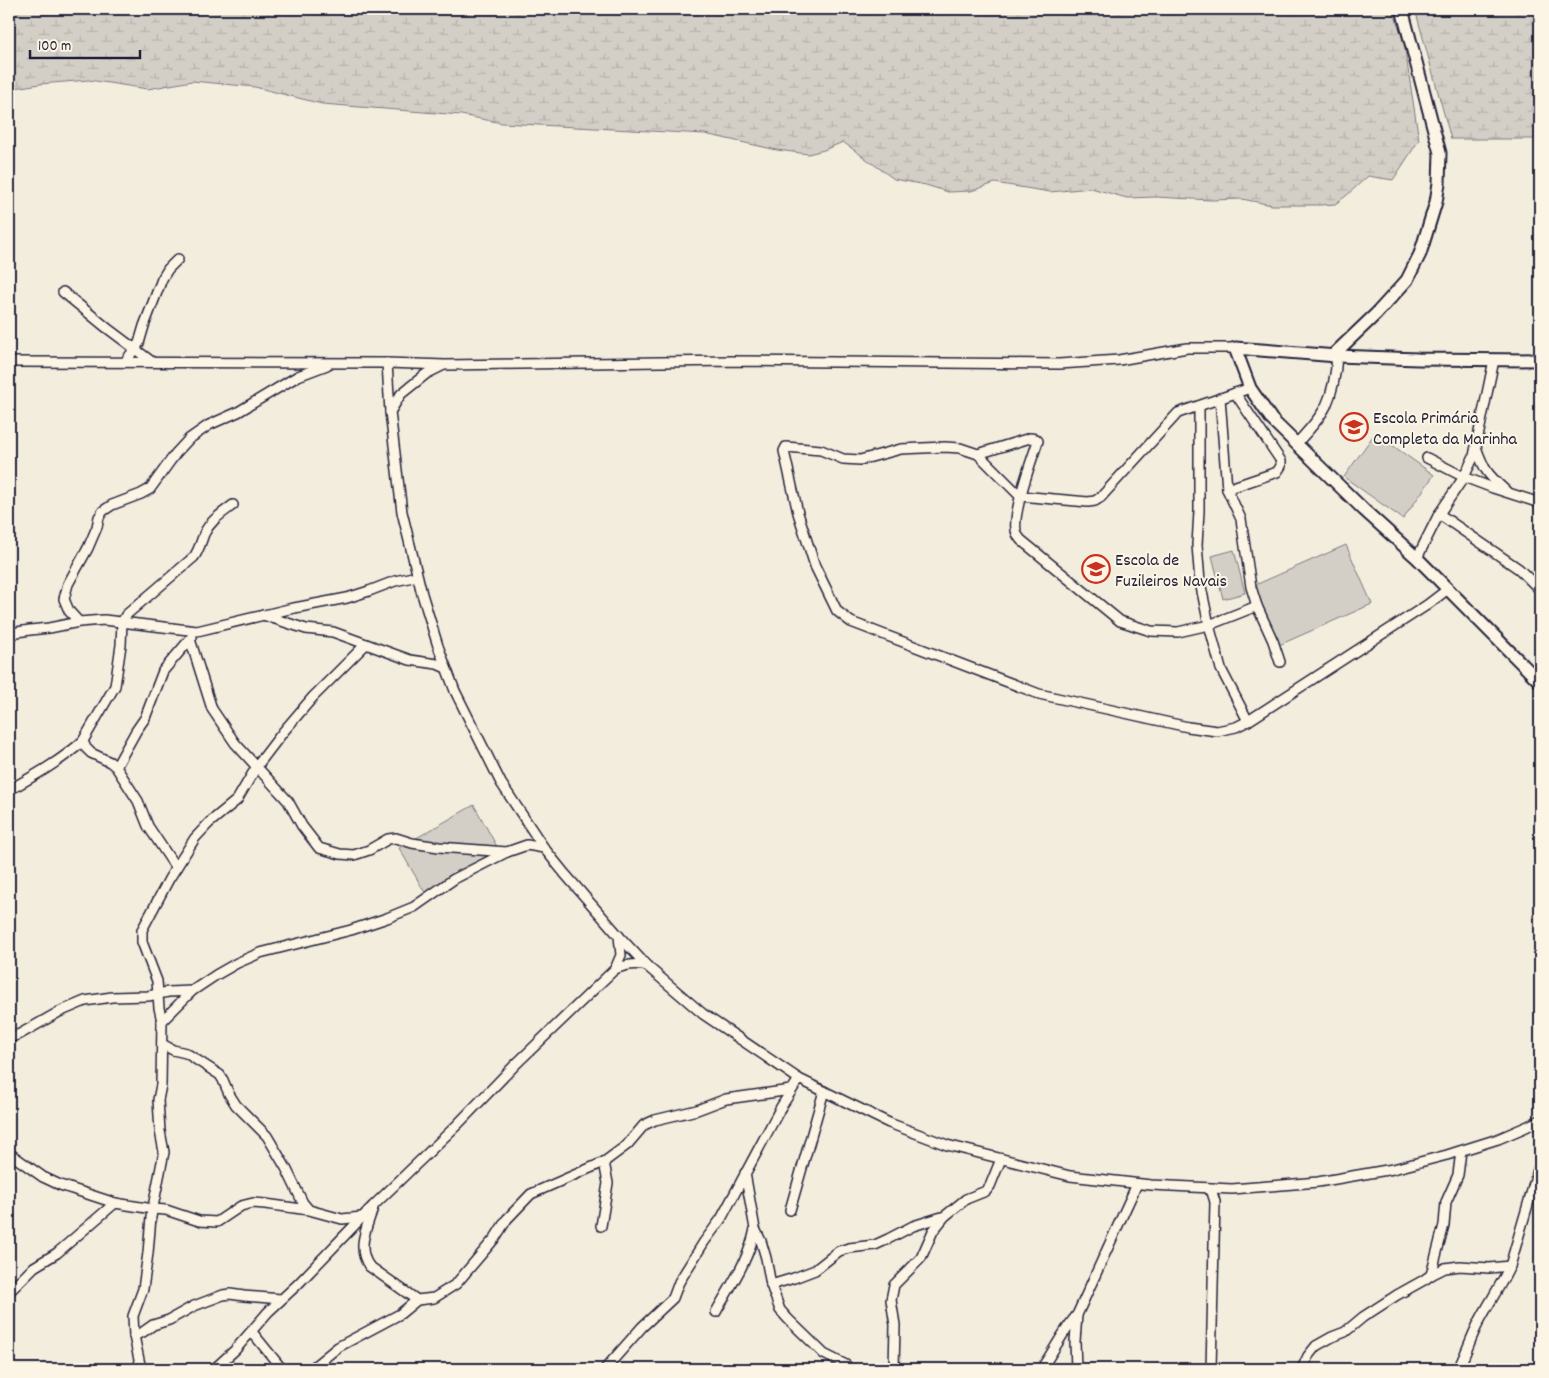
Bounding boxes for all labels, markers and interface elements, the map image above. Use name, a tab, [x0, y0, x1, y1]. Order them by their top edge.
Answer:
scale bar	[30, 28, 140, 60]
text: 100 m	[38, 36, 71, 58]
place label: Escola Primária Completa da Marinha	[1373, 407, 1518, 453]
school or university icon: Escola Primária Completa da Marinha	[1339, 412, 1369, 442]
place label: Escola de Fuzileiros Navais	[1115, 549, 1227, 595]
school or university icon: Escola de Fuzileiros Navais	[1081, 554, 1111, 584]

